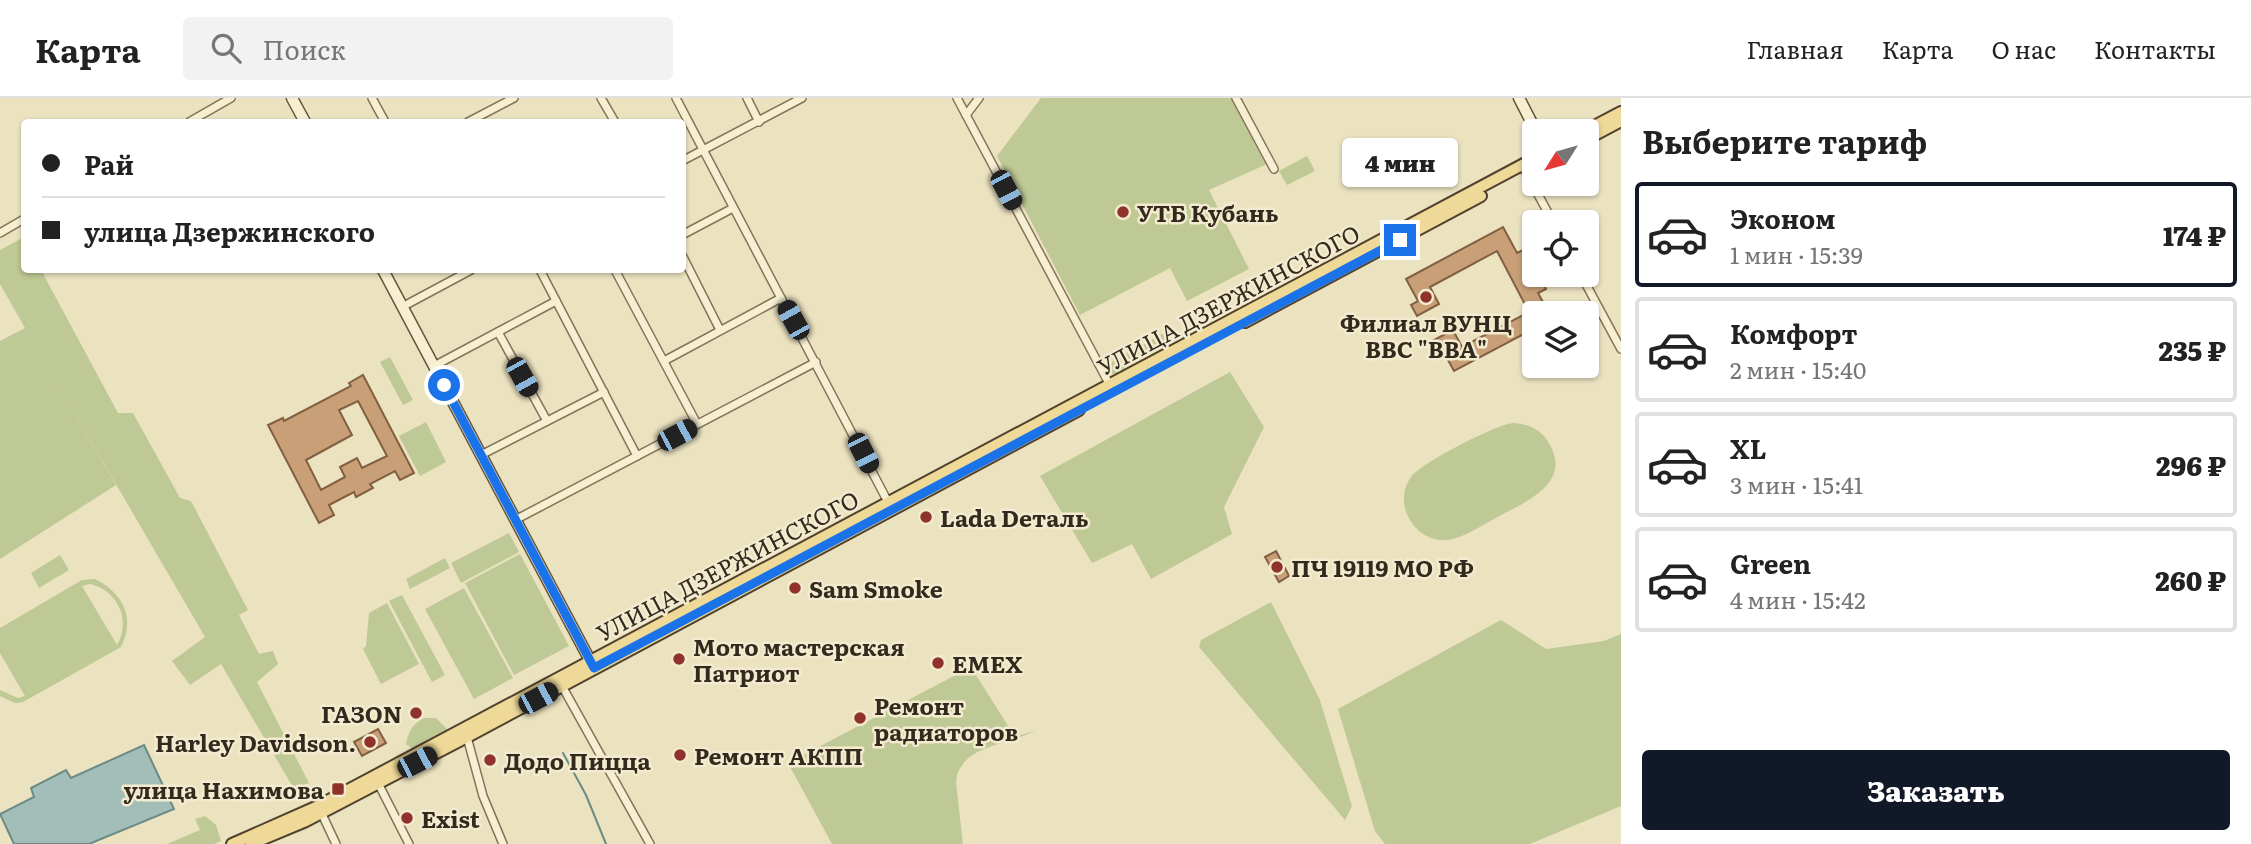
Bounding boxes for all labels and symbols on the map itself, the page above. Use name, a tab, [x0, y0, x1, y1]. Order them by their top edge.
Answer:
north arrow	[1522, 119, 1600, 196]
callout: 4 мин	[1342, 138, 1458, 188]
car	[987, 167, 1026, 213]
place label: УТБ Кубань	[1137, 195, 1279, 229]
marker: УТБ Кубань	[1115, 204, 1131, 220]
street label: УЛИЦА ДЗЕРЖИНСКОГО	[1091, 215, 1365, 383]
route end	[1384, 224, 1416, 256]
marker: Филиал ВУНЦ ВВС "ВВА"	[1418, 289, 1434, 305]
car	[774, 297, 813, 343]
place label: Филиал ВУНЦ ВВС "ВВА"	[1340, 305, 1512, 365]
car	[503, 354, 542, 400]
route start	[428, 369, 460, 401]
car	[654, 416, 701, 454]
car	[845, 430, 882, 476]
street label: УЛИЦА ДЗЕРЖИНСКОГО	[590, 481, 864, 649]
place label: Lada Dеталь	[940, 500, 1089, 534]
marker: Lada Dеталь	[918, 509, 934, 525]
place label: ПЧ 19119 МО РФ	[1291, 550, 1474, 584]
marker: ПЧ 19119 МО РФ	[1269, 559, 1285, 575]
place label: Sam Smoke	[809, 571, 943, 605]
marker: Sam Smoke	[787, 580, 803, 596]
place label: Мото мастерская Патриот	[693, 629, 905, 689]
place label: EMEX	[952, 646, 1023, 680]
marker: Мото мастерская Патриот	[671, 651, 687, 667]
marker: EMEX	[930, 655, 946, 671]
car	[515, 679, 562, 717]
place label: Ремонт радиаторов	[874, 688, 1018, 748]
place label: ГАЗON	[321, 696, 402, 730]
marker: ГАЗON	[408, 705, 424, 721]
marker: Ремонт радиаторов	[852, 710, 868, 726]
place label: Harley Davidson.	[155, 725, 356, 759]
marker: Harley Davidson.	[362, 734, 378, 750]
place label: Ремонт АКПП	[694, 738, 863, 772]
car	[394, 743, 441, 781]
place label: Додо Пицца	[504, 743, 651, 777]
marker: Ремонт АКПП	[672, 747, 688, 763]
marker: Додо Пицца	[482, 752, 498, 768]
place label: улица Нахимова	[123, 772, 325, 806]
marker: улица Нахимова	[330, 781, 346, 797]
place label: Exist	[421, 801, 480, 835]
marker: Exist	[399, 810, 415, 826]

